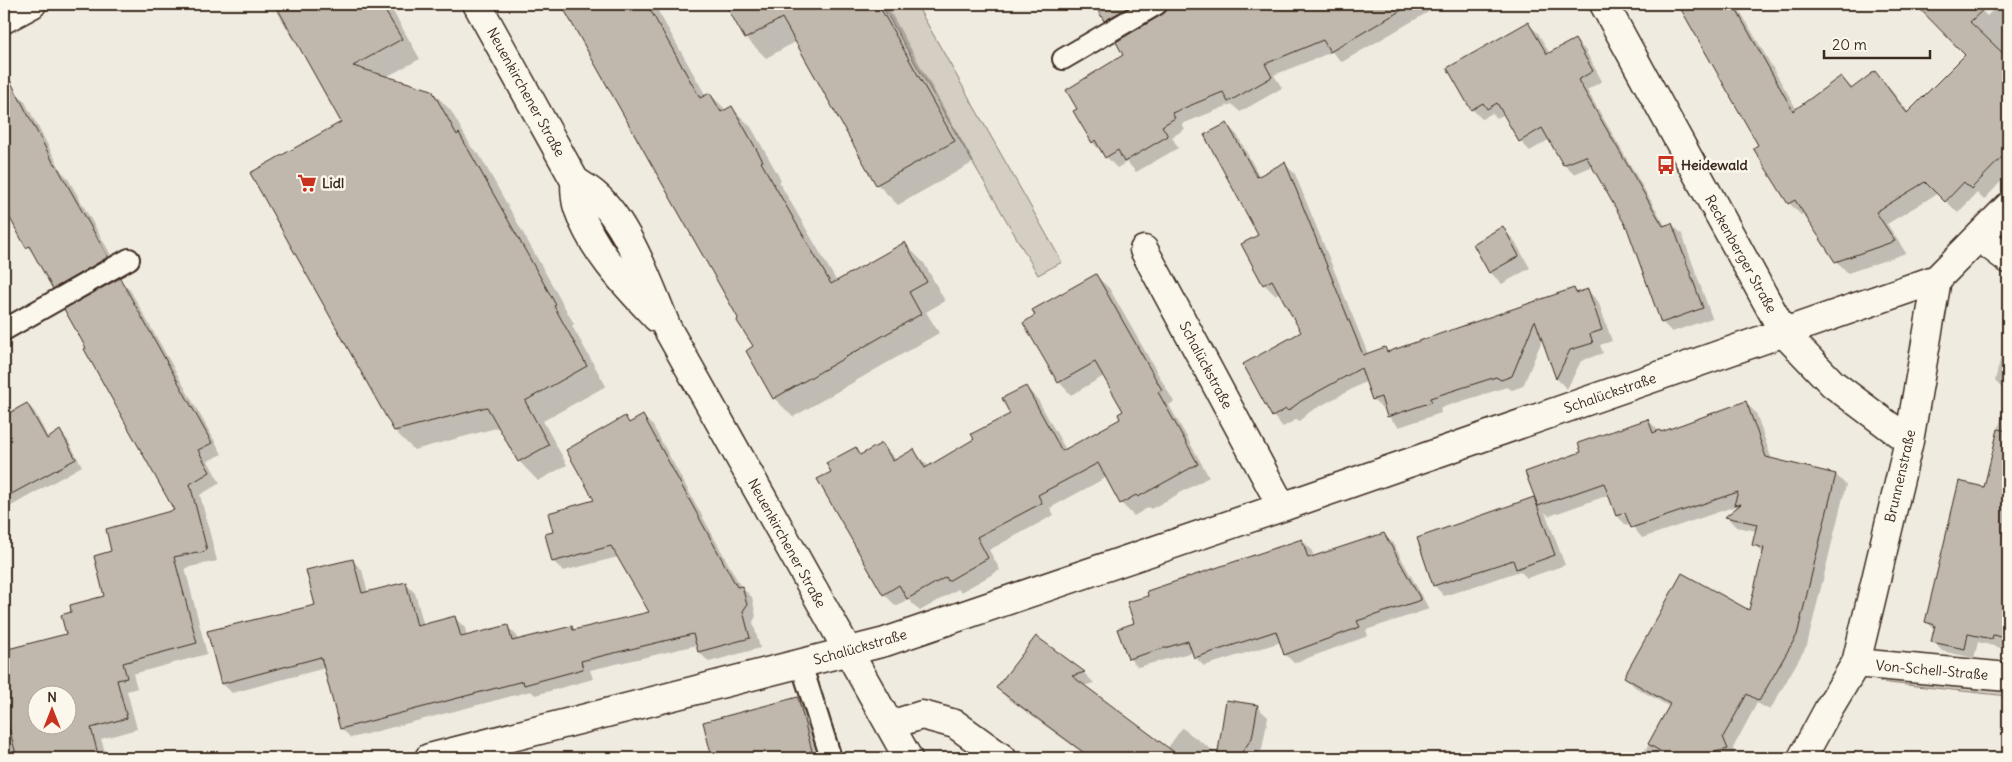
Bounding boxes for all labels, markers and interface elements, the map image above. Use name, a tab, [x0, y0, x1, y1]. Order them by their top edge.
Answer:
street label: Neuenkirchener Straße	[483, 24, 569, 160]
scale bar	[1824, 28, 1931, 60]
text: 20 m	[1832, 35, 1867, 54]
bus stop icon: Heidewald	[1655, 154, 1677, 176]
place label: Heidewald	[1681, 156, 1748, 174]
supermarket icon: Lidl	[296, 172, 318, 194]
place label: Lidl	[322, 174, 344, 192]
street label: Reckenberger Straße	[1701, 192, 1781, 316]
street label: Schalückstraße	[1175, 318, 1237, 412]
street label: Schalückstraße	[1562, 369, 1658, 417]
street label: Brunnenstraße	[1881, 428, 1919, 524]
street label: Neuenkirchener Straße	[744, 475, 830, 611]
street label: Schalückstraße	[811, 625, 909, 669]
street label: Von-Schell-Straße	[1875, 656, 1989, 684]
north arrow	[28, 684, 78, 734]
text: N	[47, 688, 57, 706]

